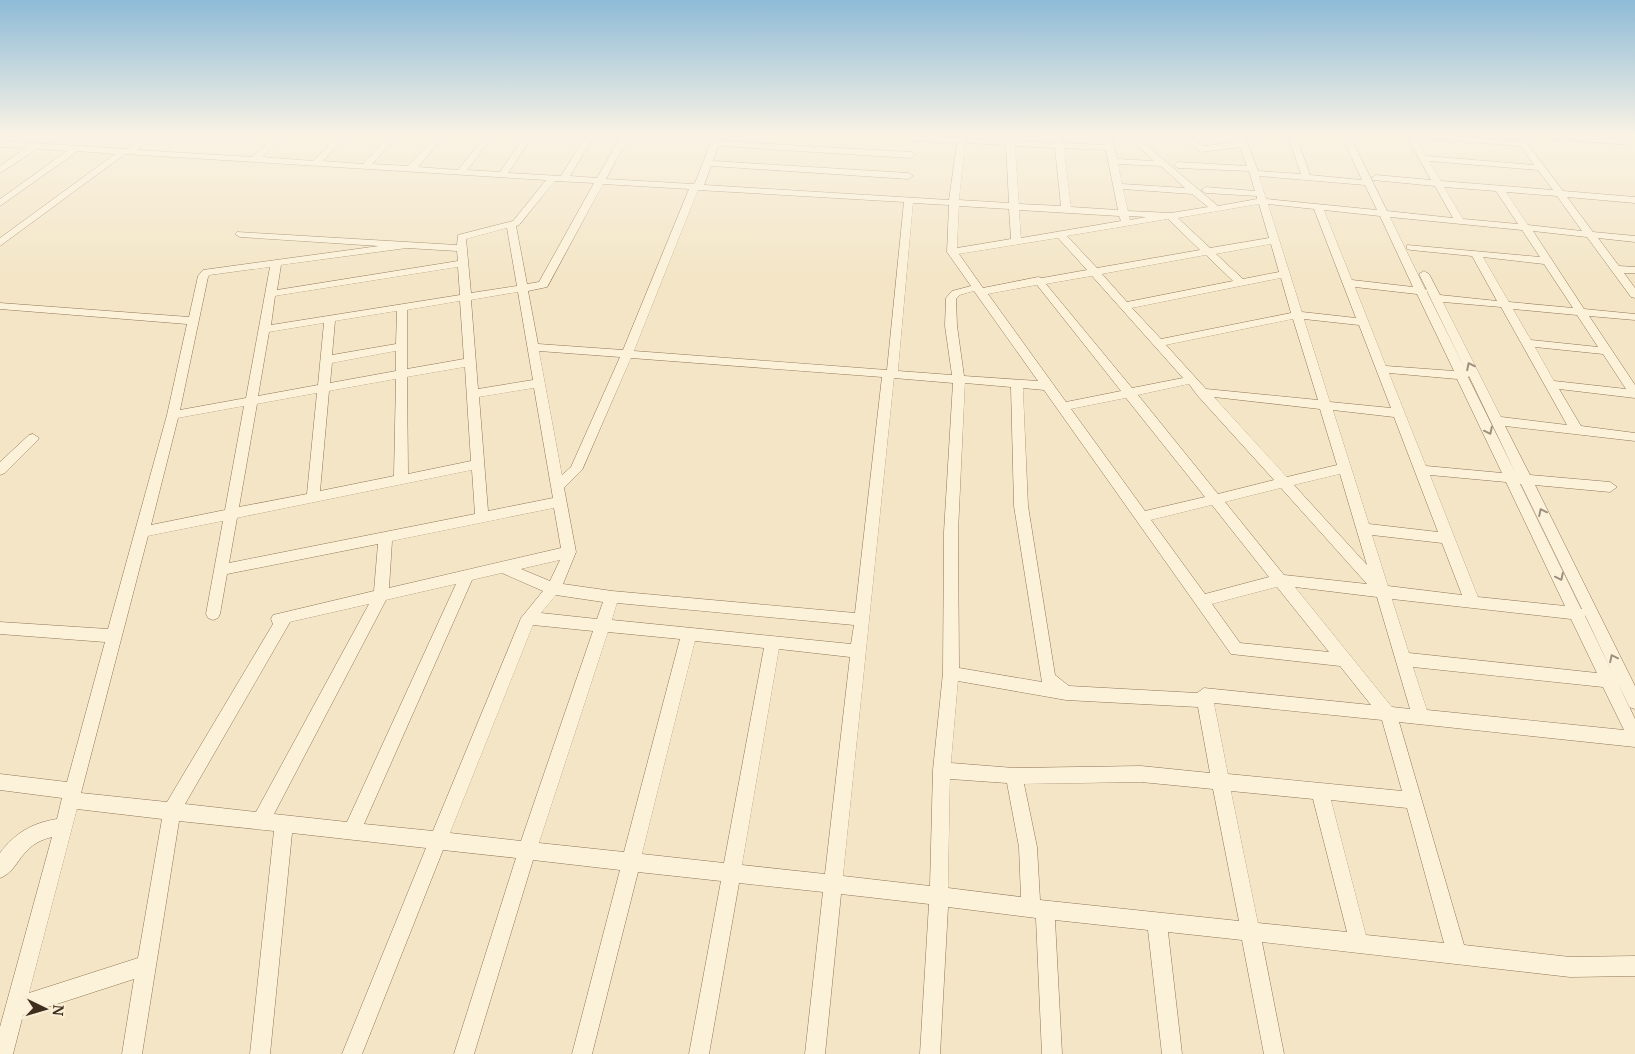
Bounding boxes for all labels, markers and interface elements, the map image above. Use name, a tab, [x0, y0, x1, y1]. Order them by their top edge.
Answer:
one-way arrow	[1465, 362, 1476, 371]
one-way arrow	[1483, 426, 1493, 435]
one-way arrow	[1537, 508, 1548, 517]
one-way arrow	[1554, 572, 1564, 581]
one-way arrow	[1609, 654, 1620, 663]
north arrow	[20, 984, 70, 1034]
text: N	[49, 1004, 67, 1016]

